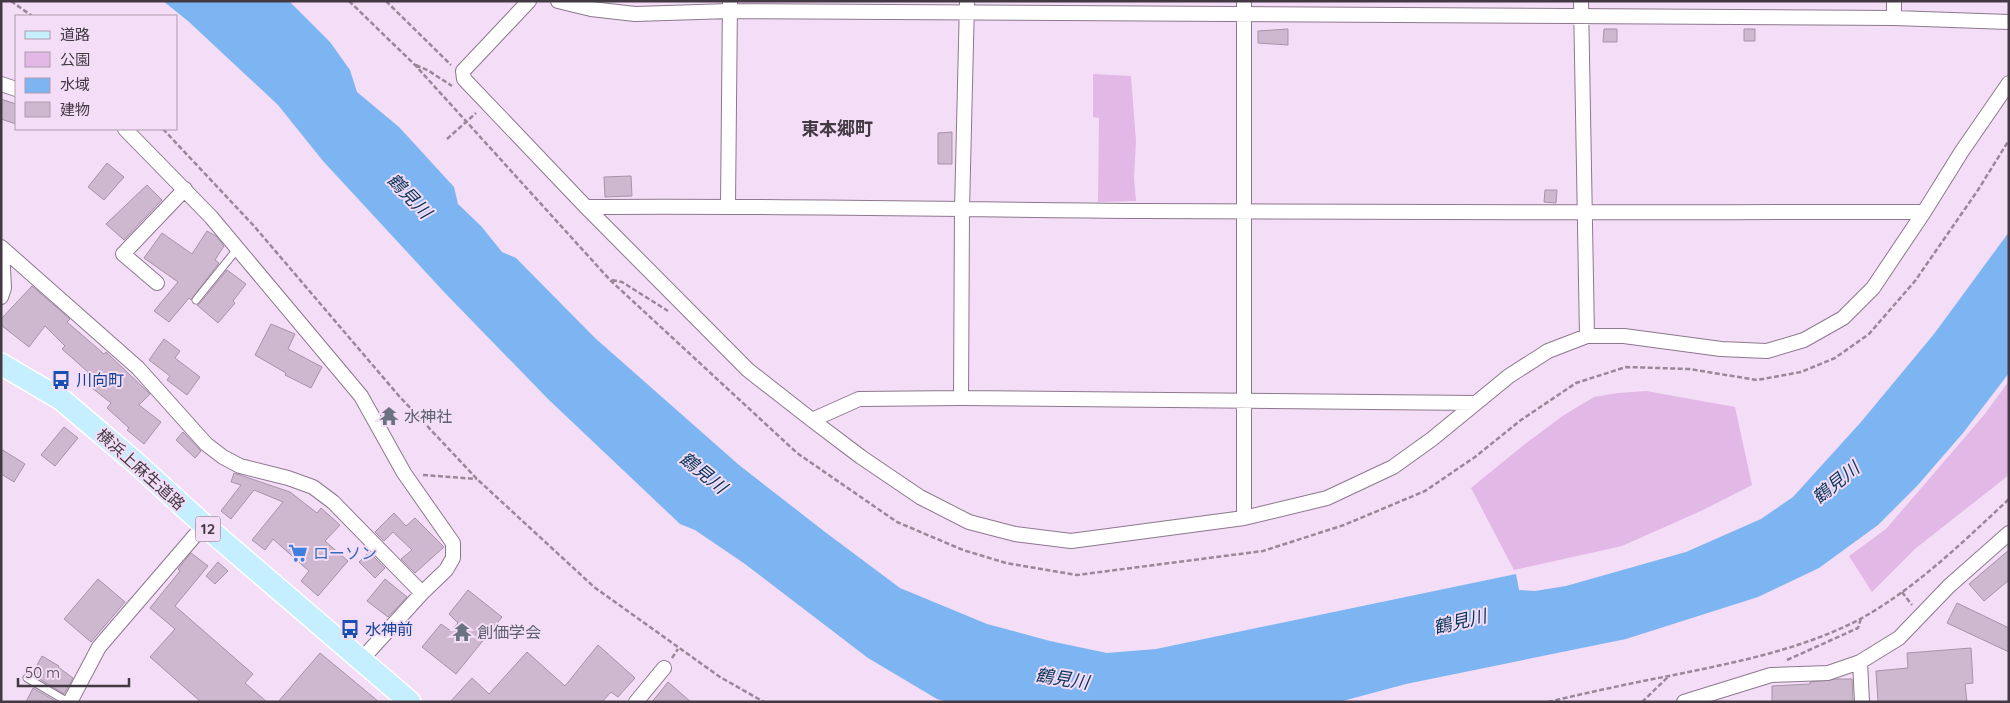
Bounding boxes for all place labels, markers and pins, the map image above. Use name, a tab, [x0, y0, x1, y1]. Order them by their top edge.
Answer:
bus stop icon: 川向町	[50, 369, 72, 391]
place label: 川向町	[76, 370, 124, 390]
temple icon: 水神社	[378, 405, 400, 427]
place label: 水神社	[404, 406, 452, 426]
supermarket icon: ローソン	[287, 542, 309, 564]
place label: ローソン	[313, 543, 377, 563]
bus stop icon: 水神前	[339, 618, 361, 640]
place label: 水神前	[365, 619, 413, 639]
temple icon: 創価学会	[451, 621, 473, 643]
place label: 創価学会	[477, 622, 541, 642]

